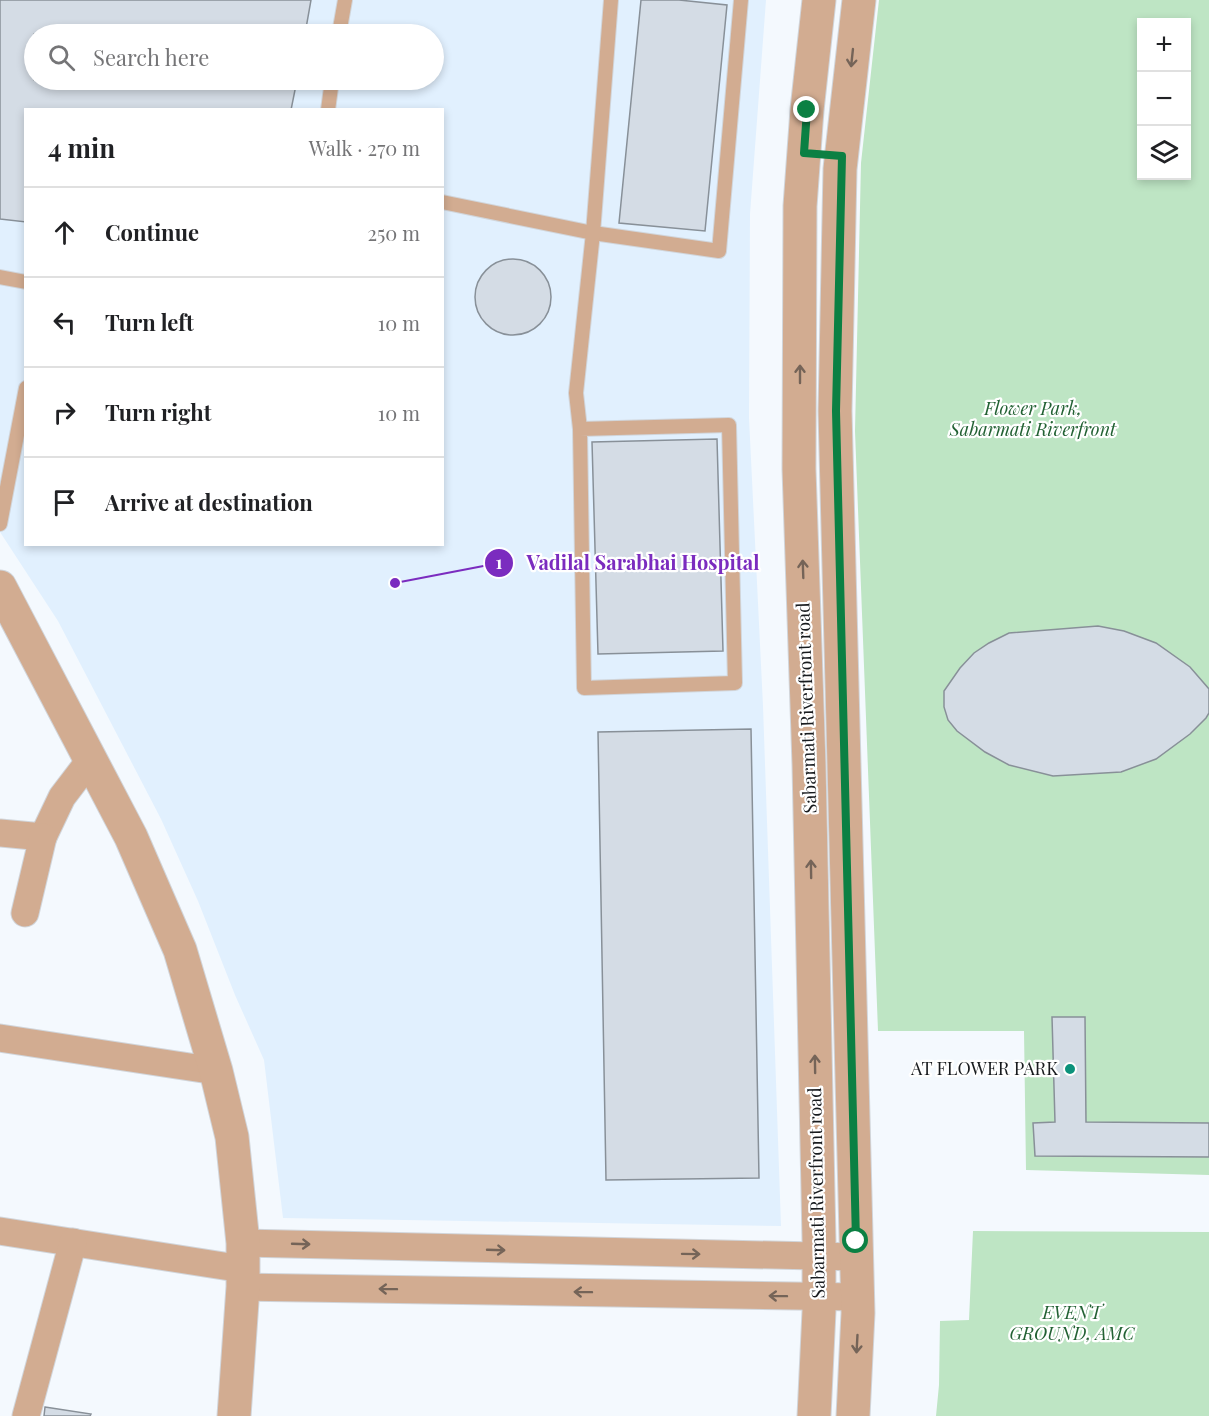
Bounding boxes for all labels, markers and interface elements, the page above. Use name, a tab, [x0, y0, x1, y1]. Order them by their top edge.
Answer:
map controls	[1137, 18, 1191, 180]
button: +	[1137, 18, 1191, 72]
search box	[24, 24, 444, 90]
icon: search	[45, 41, 78, 74]
text: Search here	[93, 42, 209, 72]
one-way arrow	[847, 48, 858, 68]
button: −	[1137, 72, 1191, 126]
route end	[793, 96, 819, 122]
button: layers	[1137, 126, 1191, 180]
text: 4 min	[48, 130, 115, 165]
text: Walk · 270 m	[309, 134, 420, 161]
icon: ahead	[48, 216, 81, 249]
text: Continue	[105, 217, 199, 247]
text: 250 m	[367, 219, 420, 246]
icon: left	[48, 306, 81, 339]
text: Turn left	[105, 307, 194, 337]
text: 10 m	[378, 309, 420, 336]
one-way arrow	[794, 364, 806, 384]
icon: right	[48, 396, 81, 429]
park label: Flower Park, Sabarmati Riverfront	[949, 396, 1117, 441]
text: Turn right	[105, 397, 211, 427]
text: 10 m	[378, 399, 420, 426]
icon: arrive	[48, 486, 81, 519]
text: Arrive at destination	[105, 487, 313, 517]
callout: Vadilal Sarabhai Hospital	[484, 544, 771, 582]
text: Vadilal Sarabhai Hospital	[526, 548, 759, 575]
text: 1	[496, 550, 503, 574]
one-way arrow	[797, 559, 808, 579]
street label: Sabarmati Riverfront road	[790, 602, 822, 814]
one-way arrow	[806, 859, 817, 879]
one-way arrow	[810, 1054, 821, 1074]
place label: AT FLOWER PARK	[910, 1056, 1058, 1080]
marker: AT FLOWER PARK	[1063, 1062, 1077, 1076]
street label: Sabarmati Riverfront road	[802, 1087, 830, 1299]
route start	[842, 1227, 868, 1253]
one-way arrow	[291, 1239, 311, 1250]
one-way arrow	[485, 1244, 505, 1256]
one-way arrow	[680, 1248, 700, 1259]
one-way arrow	[379, 1284, 399, 1295]
one-way arrow	[574, 1287, 594, 1298]
one-way arrow	[769, 1290, 789, 1301]
park label: EVENT GROUND, AMC	[1009, 1300, 1135, 1345]
one-way arrow	[851, 1334, 862, 1354]

